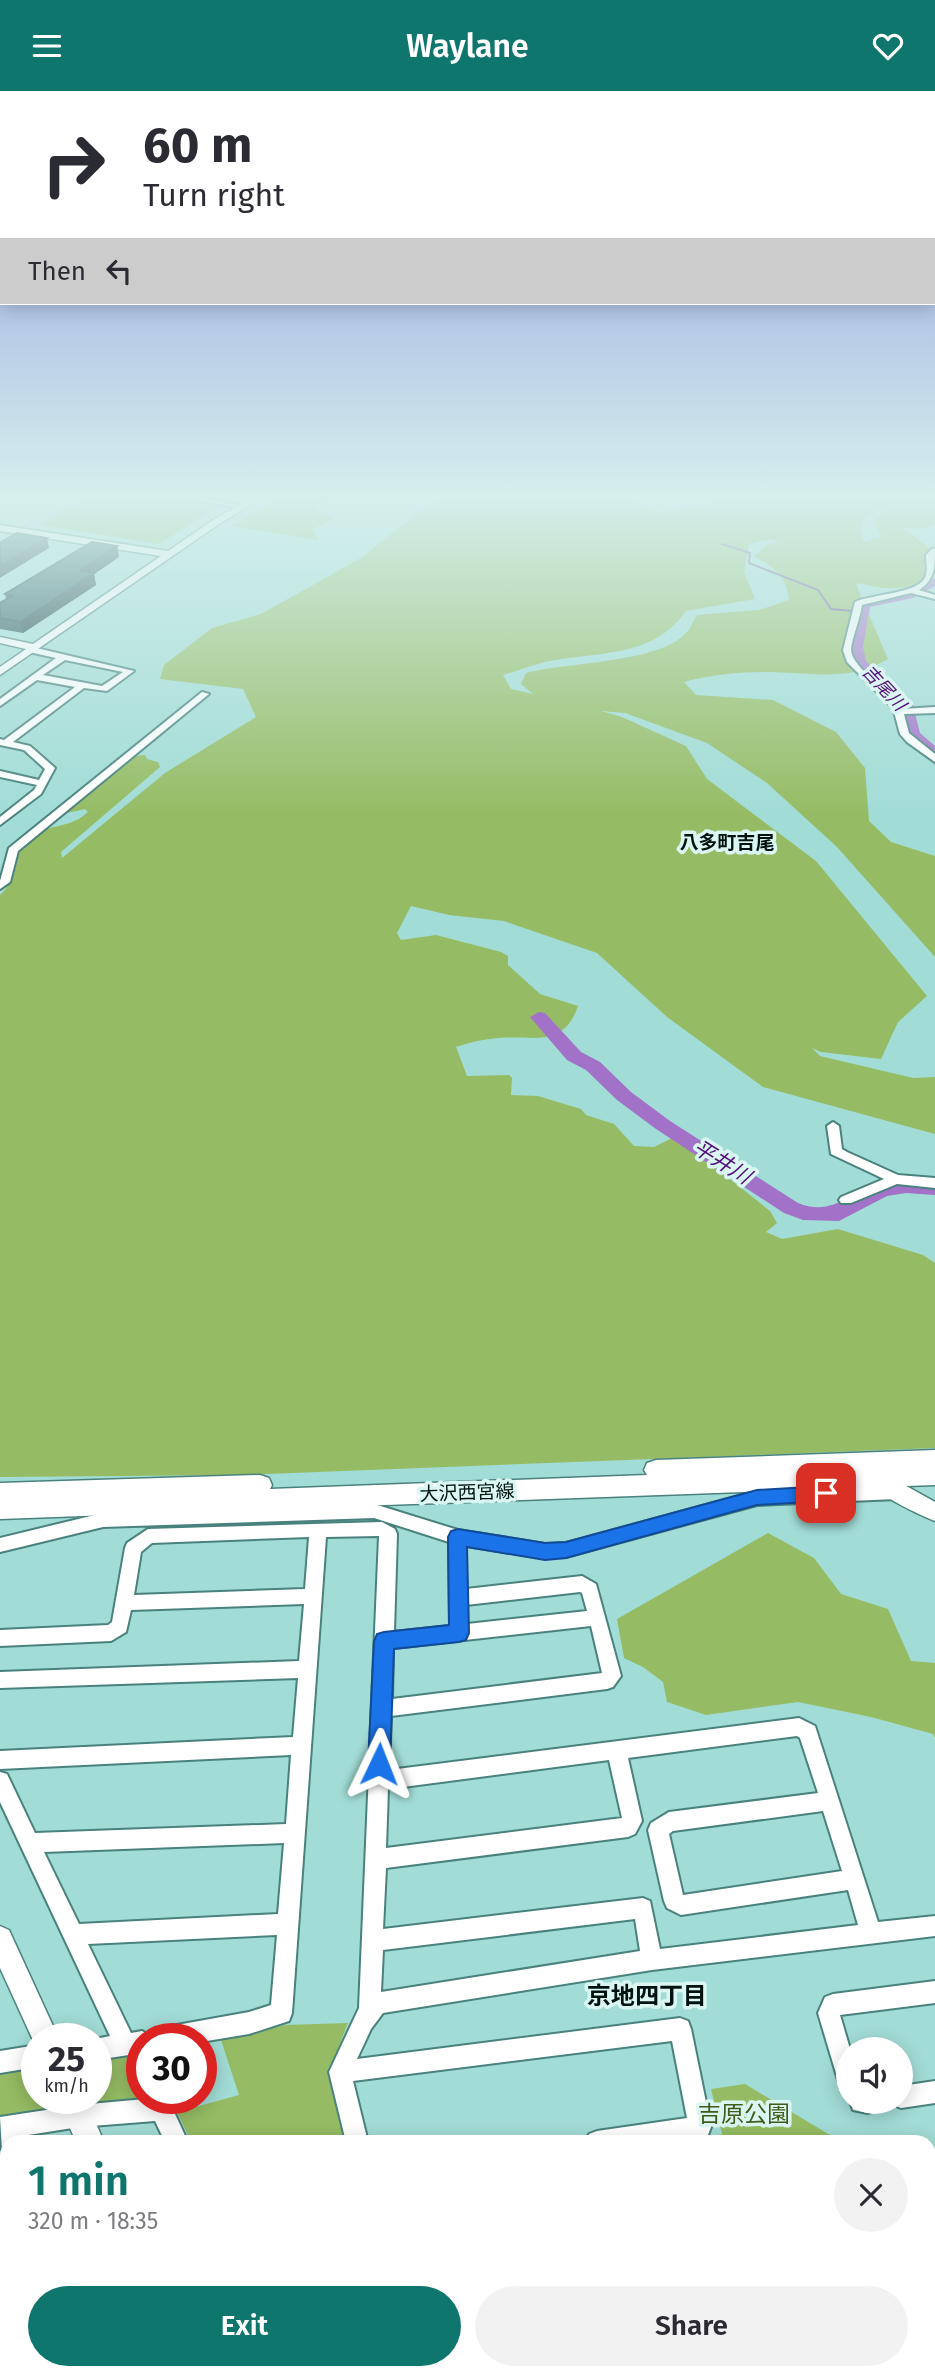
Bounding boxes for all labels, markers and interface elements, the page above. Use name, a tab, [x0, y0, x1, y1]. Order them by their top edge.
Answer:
icon: menu	[28, 27, 66, 65]
text: Waylane	[406, 27, 529, 65]
icon: heart	[869, 27, 907, 65]
text: 60 m	[143, 116, 252, 175]
icon: right	[28, 119, 119, 210]
text: Turn right	[143, 176, 285, 214]
icon: left	[100, 252, 138, 290]
text: Then	[28, 256, 86, 287]
water label: 吉尾川	[858, 661, 912, 717]
district label: 八多町吉尾	[679, 831, 775, 854]
water label: 平井川	[688, 1134, 757, 1191]
pin	[796, 1463, 856, 1523]
icon: arrive	[807, 1474, 845, 1512]
street label: 大沢西宮線	[419, 1479, 515, 1506]
position arrow	[342, 1727, 416, 1801]
district label: 京地四丁目	[587, 1982, 707, 2010]
speed limit sign: 30	[126, 2023, 217, 2114]
map controls	[836, 2037, 913, 2114]
button: sound	[836, 2037, 913, 2114]
text: 25	[48, 2038, 85, 2080]
text: km/h	[44, 2075, 89, 2097]
park label: 吉原公園	[698, 2100, 790, 2128]
text: 1 min	[28, 2156, 129, 2206]
button: close	[834, 2158, 908, 2232]
text: 320 m · 18:35	[28, 2207, 158, 2235]
button: Exit	[28, 2286, 461, 2366]
button: Share	[475, 2286, 908, 2366]

